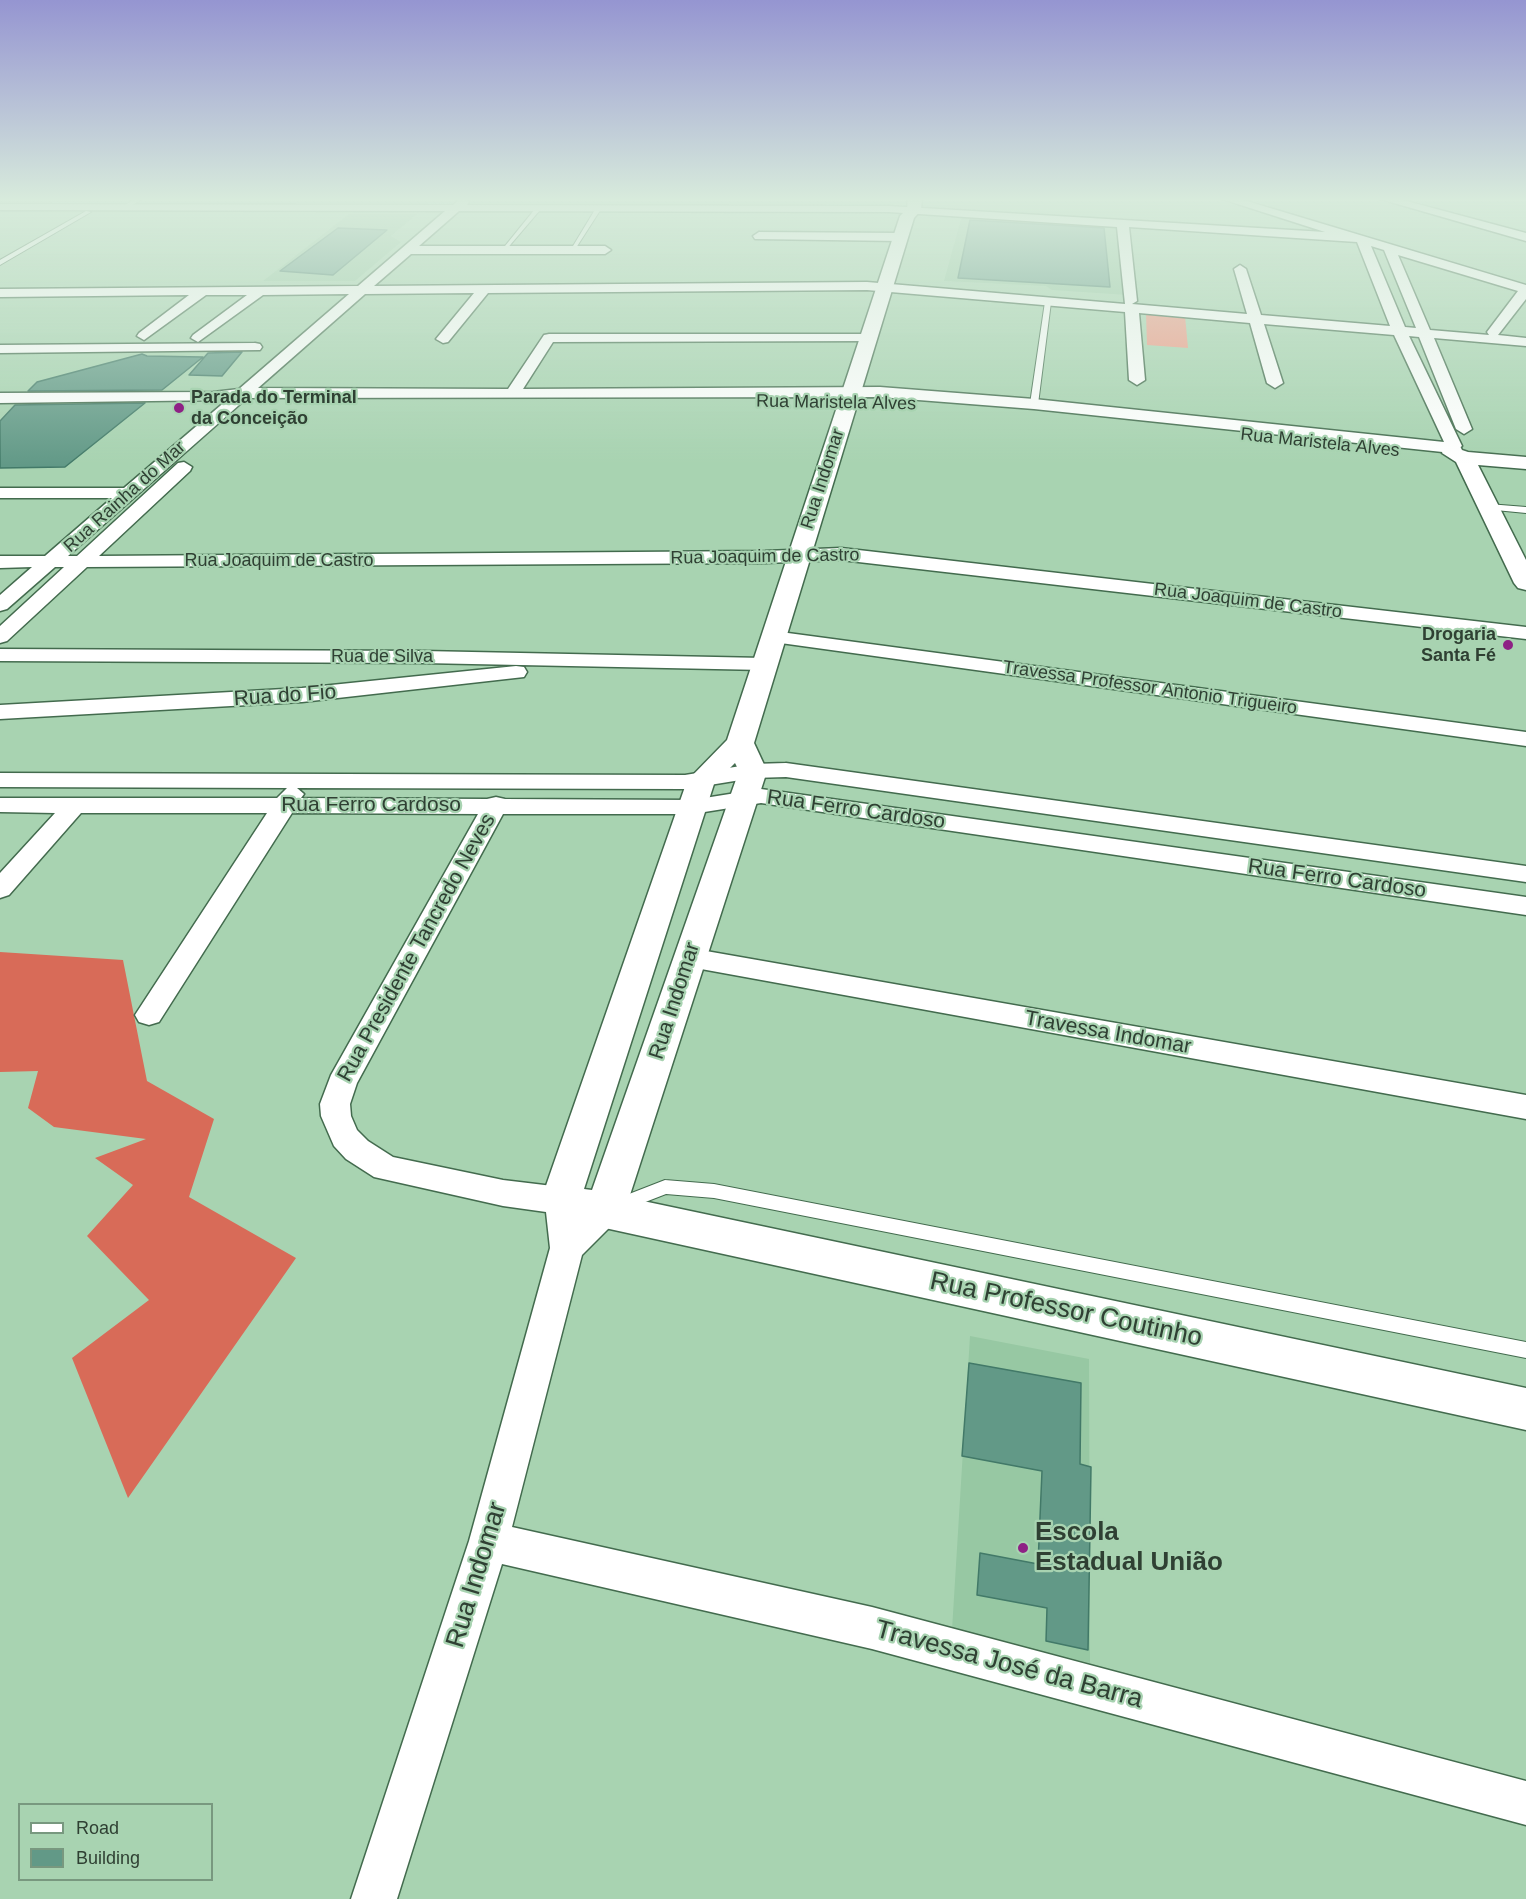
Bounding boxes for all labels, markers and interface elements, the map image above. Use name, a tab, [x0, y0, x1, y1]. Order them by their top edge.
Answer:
place label: Parada do Terminal da Conceição	[191, 387, 357, 430]
street label: Rua Maristela Alves	[756, 391, 916, 415]
marker: Parada do Terminal da Conceição	[172, 401, 186, 415]
street label: Rua Maristela Alves	[1239, 424, 1401, 462]
street label: Rua Indomar	[797, 426, 849, 532]
street label: Rua Rainha do Mar	[60, 437, 190, 557]
street label: Rua Joaquim de Castro	[670, 545, 860, 569]
street label: Rua Joaquim de Castro	[184, 550, 374, 572]
street label: Rua Joaquim de Castro	[1153, 579, 1343, 623]
place label: Drogaria Santa Fé	[1421, 624, 1496, 666]
marker: Drogaria Santa Fé	[1501, 638, 1515, 652]
street label: Rua de Silva	[331, 646, 433, 668]
street label: Travessa Professor Antonio Trigueiro	[1002, 657, 1298, 719]
street label: Rua do Fio	[233, 680, 337, 712]
street label: Rua Ferro Cardoso	[765, 785, 947, 835]
street label: Rua Ferro Cardoso	[281, 792, 461, 818]
street label: Rua Presidente Tancredo Neves	[333, 810, 501, 1086]
street label: Rua Ferro Cardoso	[1246, 854, 1428, 904]
street label: Rua Indomar	[644, 939, 706, 1063]
street label: Travessa Indomar	[1023, 1006, 1193, 1060]
street label: Rua Professor Coutinho	[927, 1266, 1205, 1354]
street label: Rua Indomar	[440, 1499, 514, 1651]
place label: Escola Estadual União	[1035, 1517, 1223, 1578]
marker: Escola Estadual União	[1016, 1541, 1030, 1555]
street label: Travessa José da Barra	[872, 1614, 1146, 1716]
legend	[18, 1803, 213, 1881]
text: Road	[76, 1818, 119, 1838]
text: Building	[76, 1848, 140, 1868]

